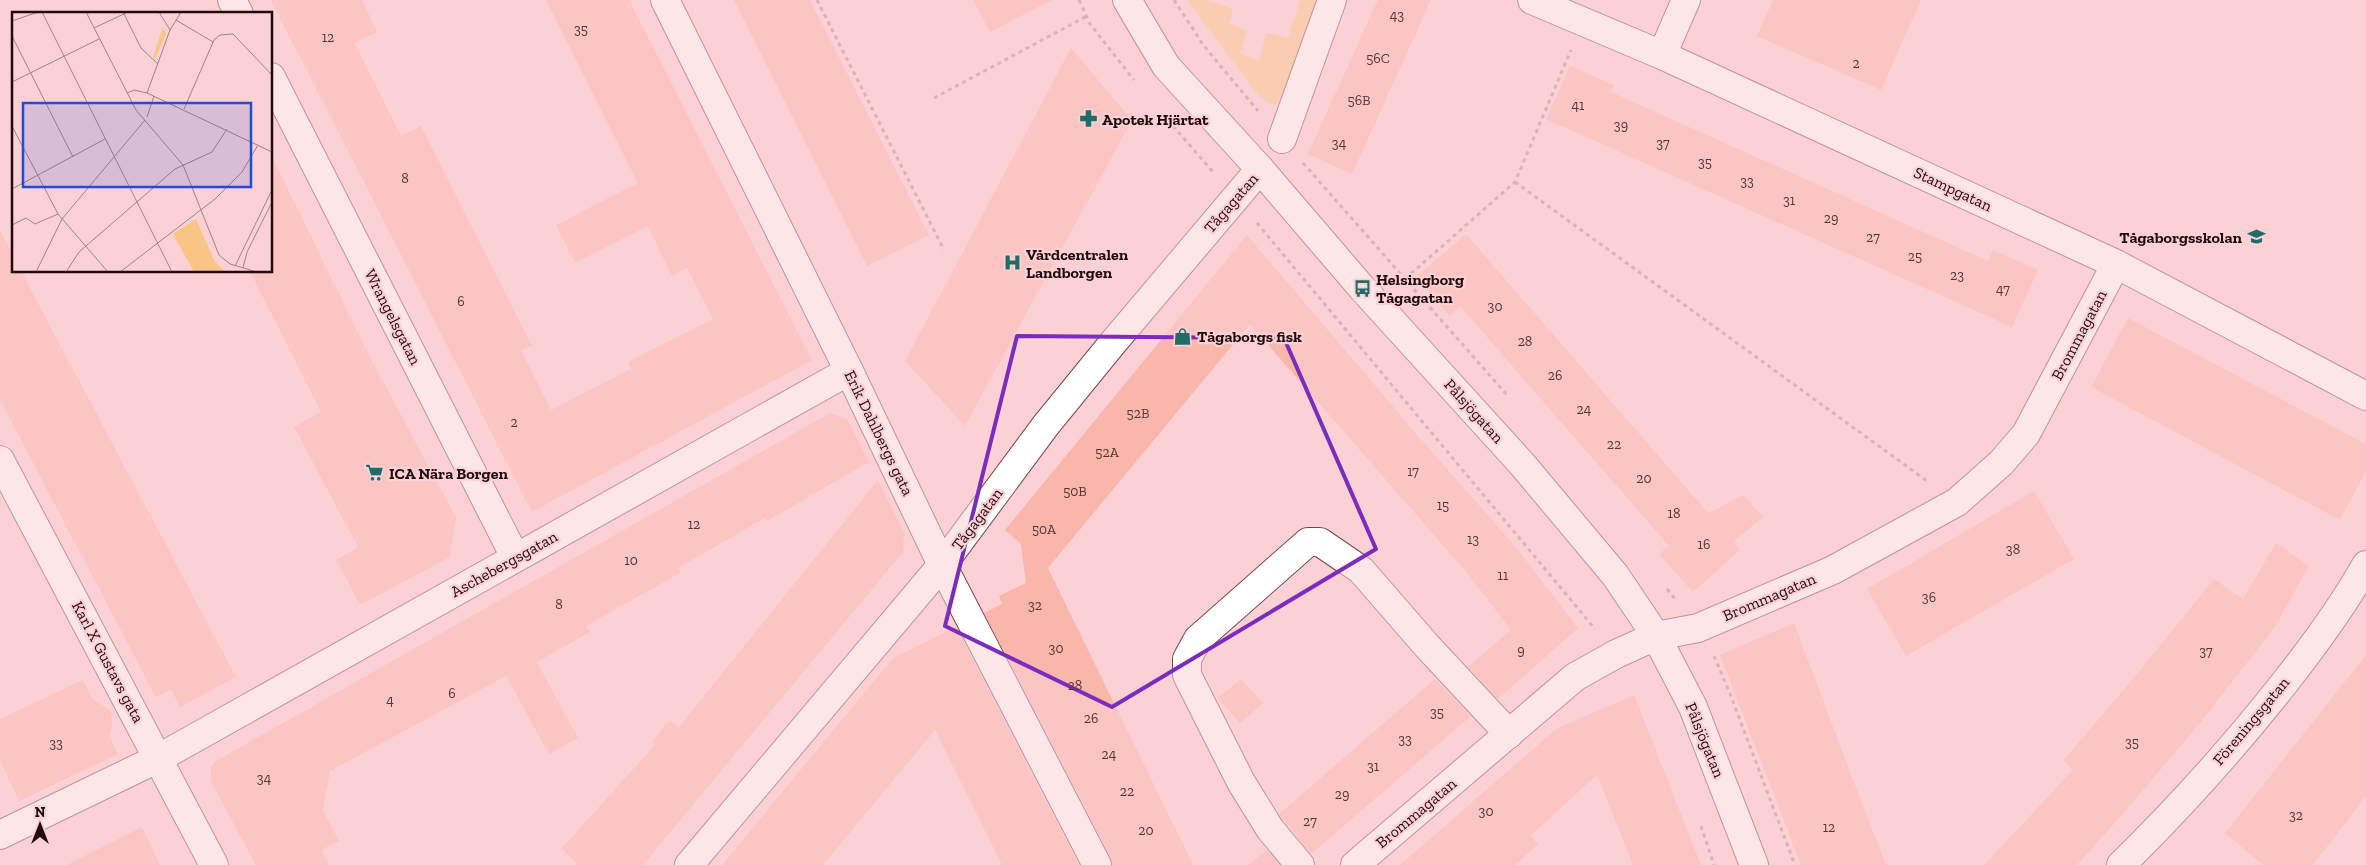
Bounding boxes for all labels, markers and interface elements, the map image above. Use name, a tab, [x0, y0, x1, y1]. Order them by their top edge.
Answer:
house number: 43	[1390, 7, 1404, 24]
inset map	[12, 12, 272, 272]
house number: 35	[574, 21, 588, 38]
house number: 12	[322, 29, 334, 46]
house number: 56C	[1366, 50, 1390, 67]
house number: 2	[1852, 55, 1860, 72]
house number: 56B	[1347, 92, 1371, 109]
house number: 41	[1572, 97, 1585, 114]
pharmacy icon: Apotek Hjärtat	[1078, 109, 1098, 129]
place label: Apotek Hjärtat	[1102, 110, 1209, 129]
house number: 39	[1614, 117, 1628, 134]
house number: 34	[1332, 135, 1347, 152]
house number: 37	[1656, 135, 1670, 152]
house number: 35	[1698, 154, 1712, 171]
street label: Stampgatan	[1911, 163, 1996, 216]
street label: Tågagatan	[1200, 169, 1263, 237]
house number: 8	[401, 170, 409, 187]
house number: 33	[1740, 173, 1754, 190]
house number: 31	[1783, 192, 1796, 209]
house number: 29	[1824, 210, 1838, 227]
school or university icon: Tågaborgsskolan	[2246, 227, 2266, 247]
place label: Tågaborgsskolan	[2119, 228, 2242, 247]
house number: 27	[1866, 229, 1880, 246]
place label: Vårdcentralen Landborgen	[1026, 245, 1129, 282]
house number: 25	[1908, 248, 1922, 265]
hospital icon: Vårdcentralen Landborgen	[1002, 253, 1022, 273]
street label: Wrangelsgatan	[361, 266, 426, 369]
house number: 23	[1950, 267, 1964, 284]
place label: Helsingborg Tågagatan	[1376, 270, 1464, 307]
bus stop icon: Helsingborg Tågagatan	[1352, 278, 1372, 298]
house number: 47	[1996, 281, 2010, 298]
street label: Brommagatan	[2047, 286, 2111, 383]
house number: 6	[457, 293, 465, 310]
house number: 30	[1488, 298, 1502, 315]
shop icon: Tågaborgs fisk	[1173, 326, 1193, 346]
place label: Tågaborgs fisk	[1197, 327, 1302, 346]
house number: 28	[1518, 333, 1532, 350]
street label: Erik Dahlbergs gata	[840, 367, 918, 499]
house number: 26	[1548, 367, 1562, 384]
street label: Pålsjögatan	[1440, 375, 1508, 448]
house number: 24	[1577, 401, 1592, 418]
house number: 52B	[1127, 405, 1149, 422]
house number: 2	[510, 414, 518, 431]
house number: 22	[1607, 436, 1621, 453]
house number: 52A	[1095, 444, 1120, 461]
supermarket icon: ICA Nära Borgen	[365, 463, 385, 483]
house number: 17	[1407, 463, 1419, 480]
place label: ICA Nära Borgen	[389, 464, 508, 483]
house number: 20	[1636, 470, 1652, 487]
street label: Tågagatan	[947, 483, 1007, 554]
house number: 50B	[1063, 483, 1087, 500]
house number: 15	[1437, 497, 1449, 514]
house number: 18	[1668, 505, 1680, 522]
house number: 12	[688, 516, 700, 533]
house number: 50A	[1032, 521, 1057, 538]
street label: Aschebergsgatan	[447, 526, 561, 601]
house number: 13	[1467, 531, 1479, 548]
house number: 16	[1698, 536, 1710, 553]
house number: 38	[2006, 541, 2020, 558]
house number: 10	[624, 552, 638, 569]
house number: 11	[1498, 567, 1509, 584]
street label: Brommagatan	[1720, 569, 1819, 625]
house number: 36	[1922, 589, 1936, 606]
house number: 8	[555, 596, 563, 613]
house number: 32	[1028, 597, 1042, 614]
street label: Karl X Gustavs gata	[68, 598, 148, 726]
house number: 30	[1049, 640, 1063, 657]
house number: 9	[1517, 642, 1525, 659]
house number: 37	[2199, 643, 2213, 660]
street label: Föreningsgatan	[2209, 673, 2294, 769]
house number: 28	[1068, 677, 1082, 694]
house number: 6	[448, 685, 456, 702]
house number: 4	[386, 692, 394, 709]
street label: Pålsjögatan	[1681, 700, 1729, 781]
house number: 35	[1430, 704, 1444, 721]
house number: 26	[1084, 710, 1098, 727]
house number: 33	[1398, 731, 1412, 748]
house number: 35	[2125, 734, 2139, 751]
house number: 33	[49, 735, 63, 752]
house number: 24	[1102, 746, 1117, 763]
house number: 31	[1367, 758, 1380, 775]
house number: 34	[257, 770, 272, 787]
street label: Brommagatan	[1372, 773, 1461, 852]
house number: 22	[1120, 783, 1134, 800]
house number: 29	[1335, 786, 1349, 803]
north arrow	[15, 800, 65, 850]
house number: 30	[1479, 803, 1493, 820]
text: N	[35, 804, 46, 821]
house number: 32	[2289, 807, 2303, 824]
house number: 27	[1303, 813, 1317, 830]
house number: 12	[1823, 819, 1835, 836]
house number: 20	[1138, 822, 1154, 839]

